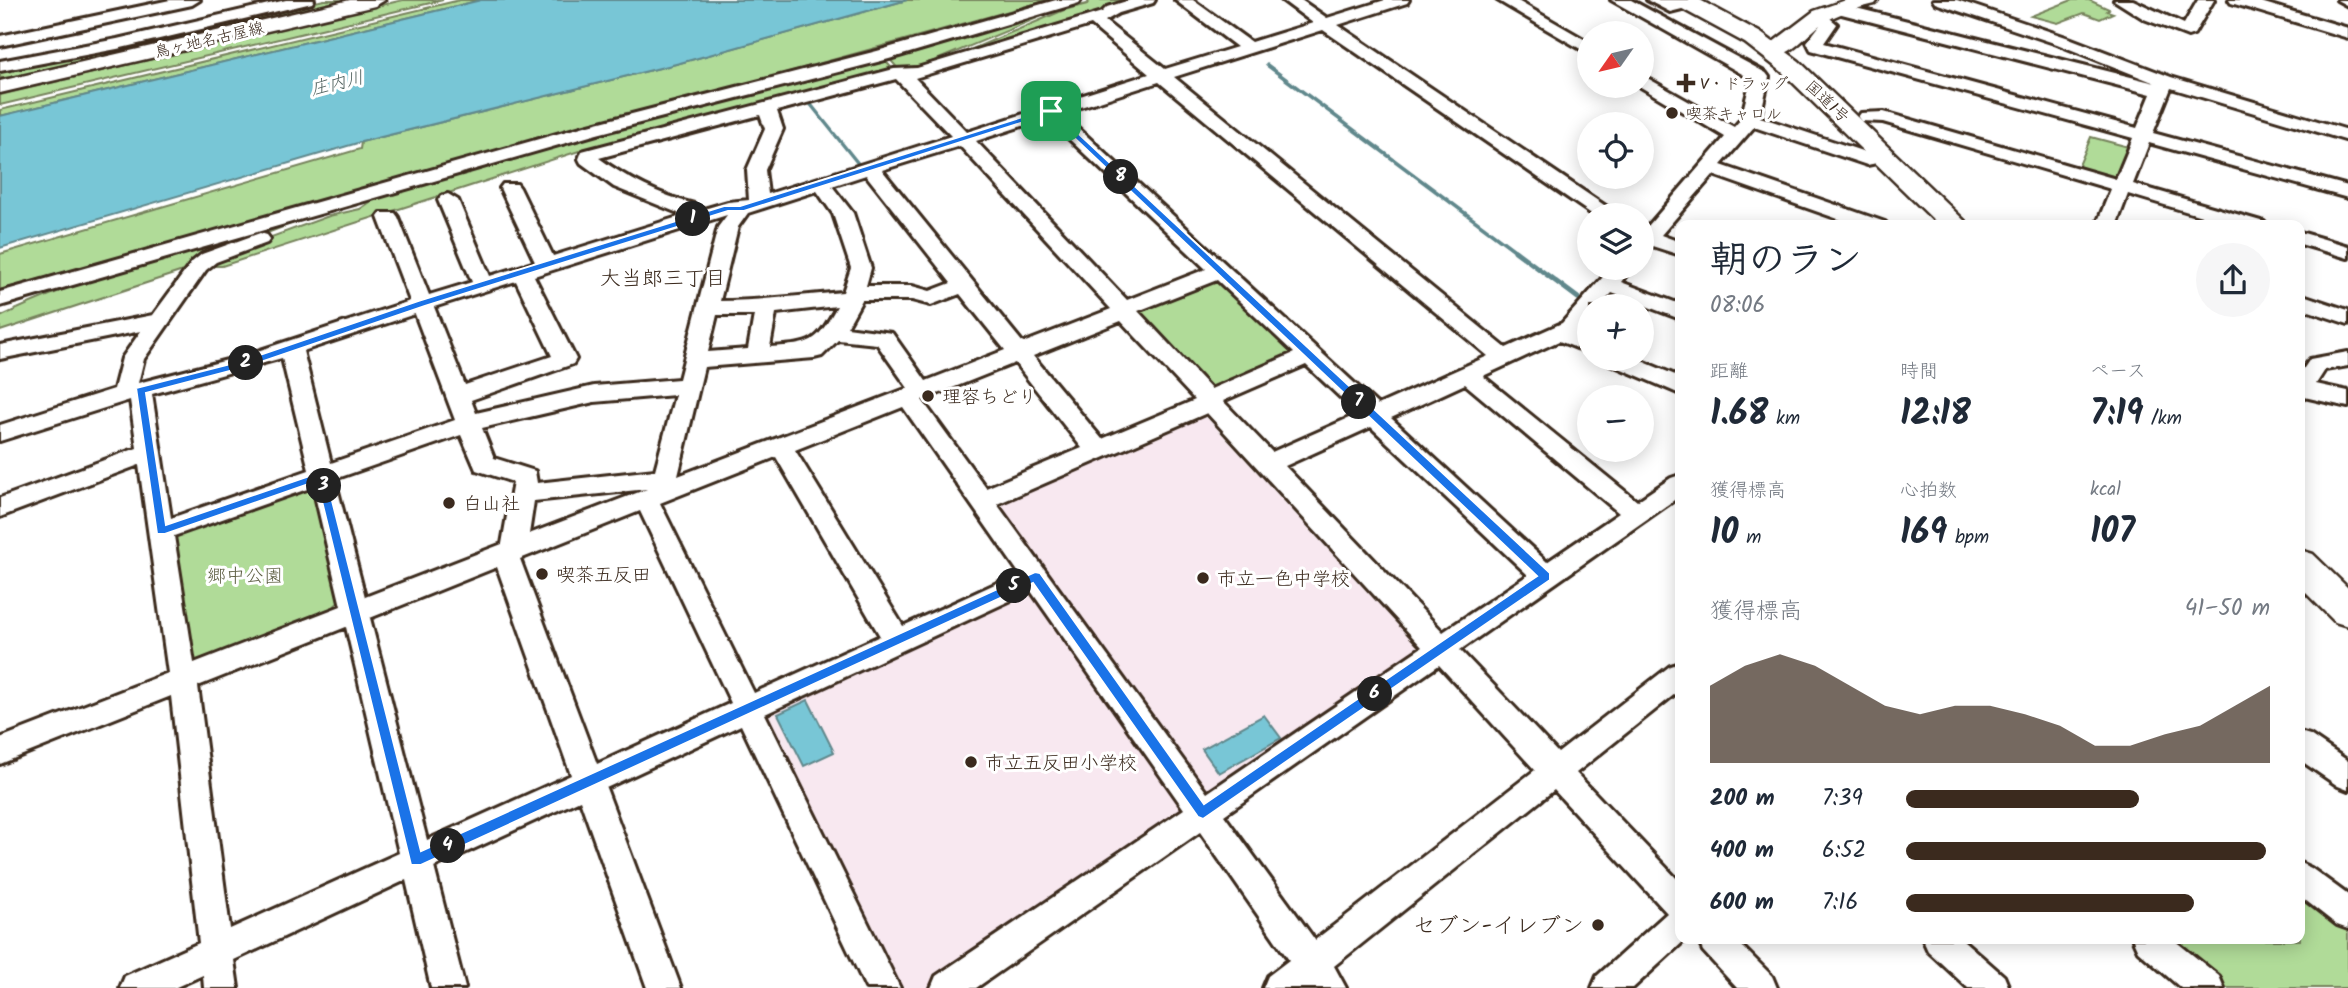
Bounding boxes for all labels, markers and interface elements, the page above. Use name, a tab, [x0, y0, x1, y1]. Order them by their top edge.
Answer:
street label: 鳥ヶ地名古屋線	[152, 16, 267, 65]
north arrow	[1577, 21, 1654, 98]
map controls	[1577, 21, 1654, 462]
water label: 庄内川	[308, 64, 367, 105]
place label: V・ドラッグ	[1700, 72, 1789, 97]
marker: V・ドラッグ	[1678, 75, 1694, 91]
street label: 国道1号	[1799, 75, 1855, 129]
pin	[1021, 81, 1081, 141]
icon: arrive	[1032, 92, 1070, 130]
place label: 喫茶キャロル	[1686, 102, 1782, 127]
marker: 喫茶キャロル	[1664, 105, 1680, 121]
button: locate	[1577, 112, 1654, 189]
pin: 8	[1104, 160, 1138, 194]
text: 8	[1115, 161, 1126, 191]
pin: 1	[676, 202, 710, 236]
text: 1	[690, 203, 695, 233]
button: layers	[1577, 203, 1654, 280]
text: 朝のラン	[1710, 232, 1862, 292]
button: share	[2196, 243, 2270, 317]
district label: 大当郎三丁目	[600, 263, 726, 296]
text: 08:06	[1710, 288, 1765, 324]
button: +	[1577, 294, 1654, 371]
pin: 2	[229, 346, 264, 380]
text: 2	[240, 347, 251, 377]
text: 距離	[1710, 357, 1748, 387]
text: 時間	[1900, 357, 1938, 387]
text: ペース	[2090, 357, 2146, 387]
place label: 理容ちどり	[942, 383, 1037, 413]
pin: 7	[1342, 384, 1376, 420]
button: −	[1577, 385, 1654, 462]
text: 7	[1354, 386, 1363, 416]
text: 1.68	[1710, 387, 1769, 443]
text: 12:18	[1900, 387, 1971, 443]
text: 7:19	[2090, 387, 2143, 443]
marker: 理容ちどり	[920, 388, 936, 404]
text: km	[1769, 404, 1800, 434]
text: /km	[2143, 404, 2182, 434]
pin: 3	[306, 468, 342, 504]
text: 3	[318, 470, 329, 500]
text: kcal	[2090, 475, 2121, 505]
text: 獲得標高	[1710, 476, 1786, 506]
text: 心拍数	[1900, 476, 1957, 506]
place label: 白山社	[463, 490, 520, 520]
marker: 白山社	[441, 495, 457, 511]
text: 107	[2090, 505, 2135, 561]
text: 10	[1710, 506, 1739, 562]
text: 169	[1900, 506, 1947, 562]
text: m	[1739, 523, 1761, 553]
text: bpm	[1947, 523, 1989, 553]
place label: 喫茶五反田	[556, 561, 651, 591]
park label: 郷中公園	[207, 562, 283, 592]
place label: 市立一色中学校	[1217, 565, 1350, 595]
marker: 喫茶五反田	[534, 566, 550, 582]
pin: 5	[996, 568, 1032, 604]
text: 5	[1009, 570, 1018, 600]
marker: 市立一色中学校	[1195, 570, 1211, 586]
text: 41–50 m	[2185, 591, 2270, 627]
text: 獲得標高	[1710, 594, 1802, 630]
pin: 6	[1358, 676, 1392, 712]
text: 6	[1369, 678, 1380, 708]
place label: 市立五反田小学校	[985, 749, 1137, 779]
marker: 市立五反田小学校	[963, 754, 979, 770]
text: 200 m	[1710, 781, 1775, 817]
text: 7:39	[1822, 781, 1863, 817]
pin: 4	[430, 828, 466, 864]
text: 4	[442, 830, 453, 860]
text: 400 m	[1710, 833, 1774, 869]
text: 6:52	[1822, 833, 1866, 869]
text: 600 m	[1710, 885, 1774, 921]
text: 7:16	[1822, 885, 1858, 921]
place label: セブン-イレブン	[1412, 909, 1584, 945]
marker: セブン-イレブン	[1590, 917, 1606, 933]

